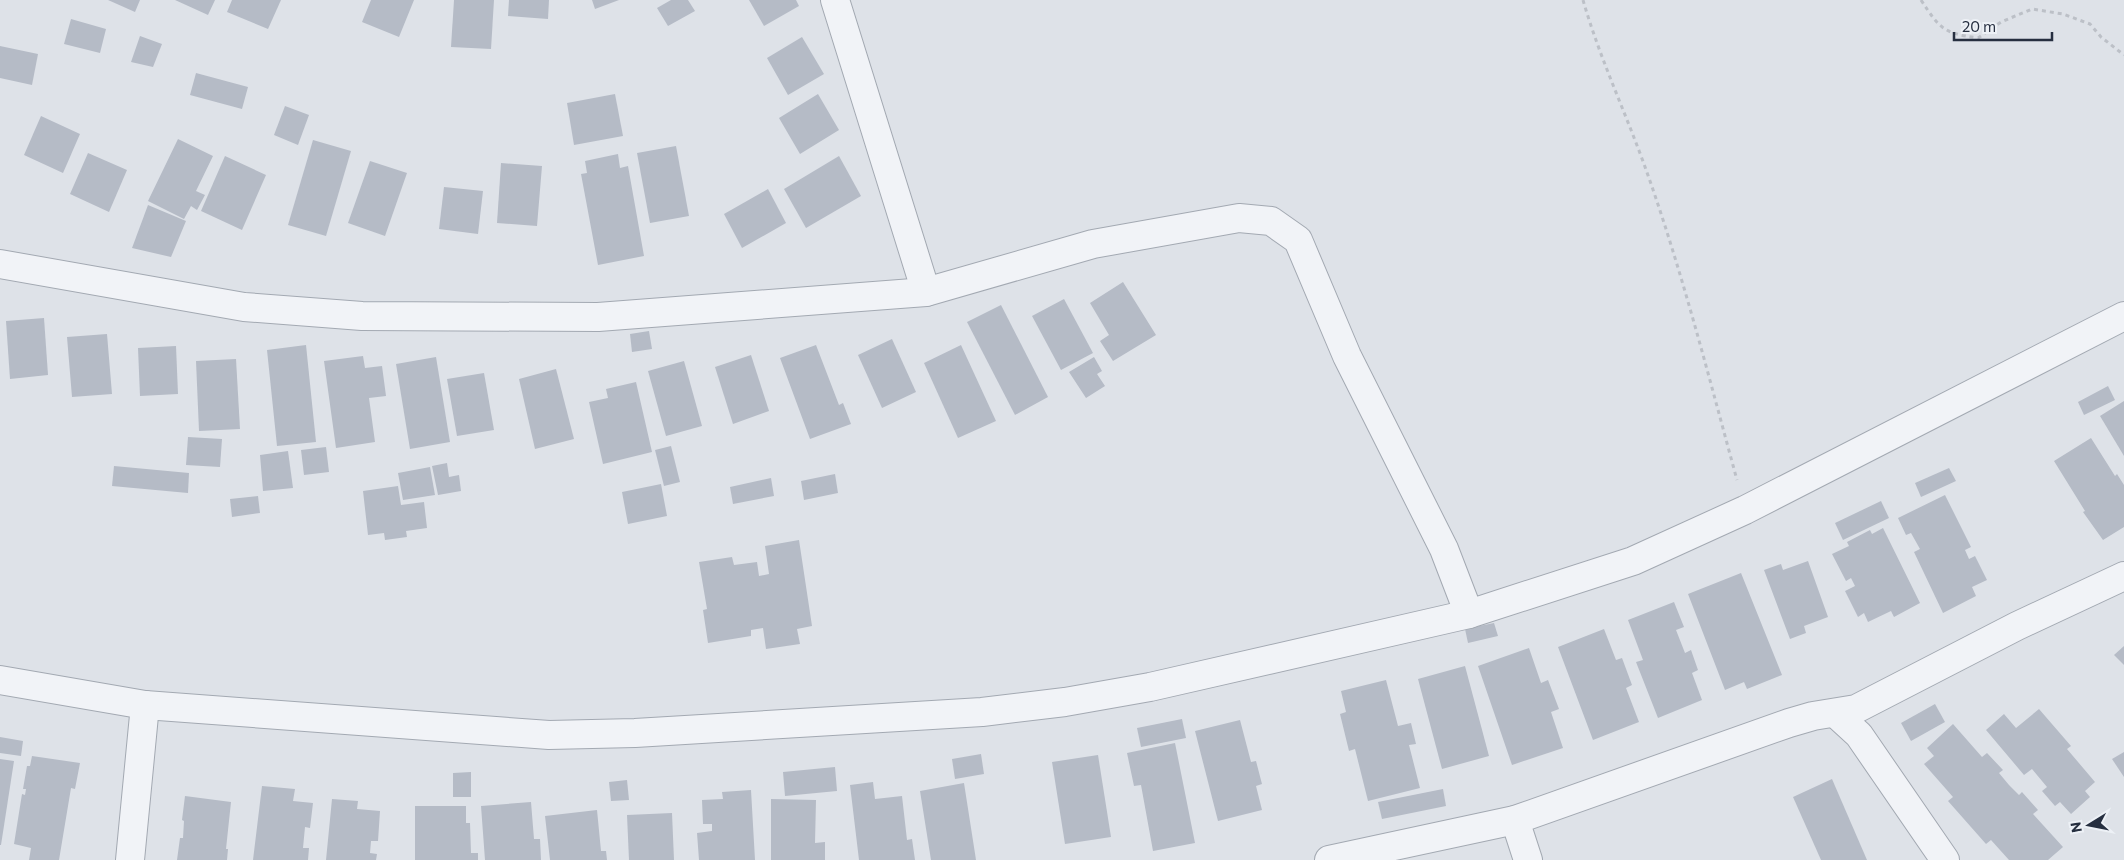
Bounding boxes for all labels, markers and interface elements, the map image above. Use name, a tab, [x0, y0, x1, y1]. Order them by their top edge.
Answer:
scale bar	[1954, 10, 2052, 42]
text: 20 m	[1962, 17, 1996, 35]
north arrow	[2064, 800, 2114, 850]
text: N	[2066, 821, 2085, 834]

